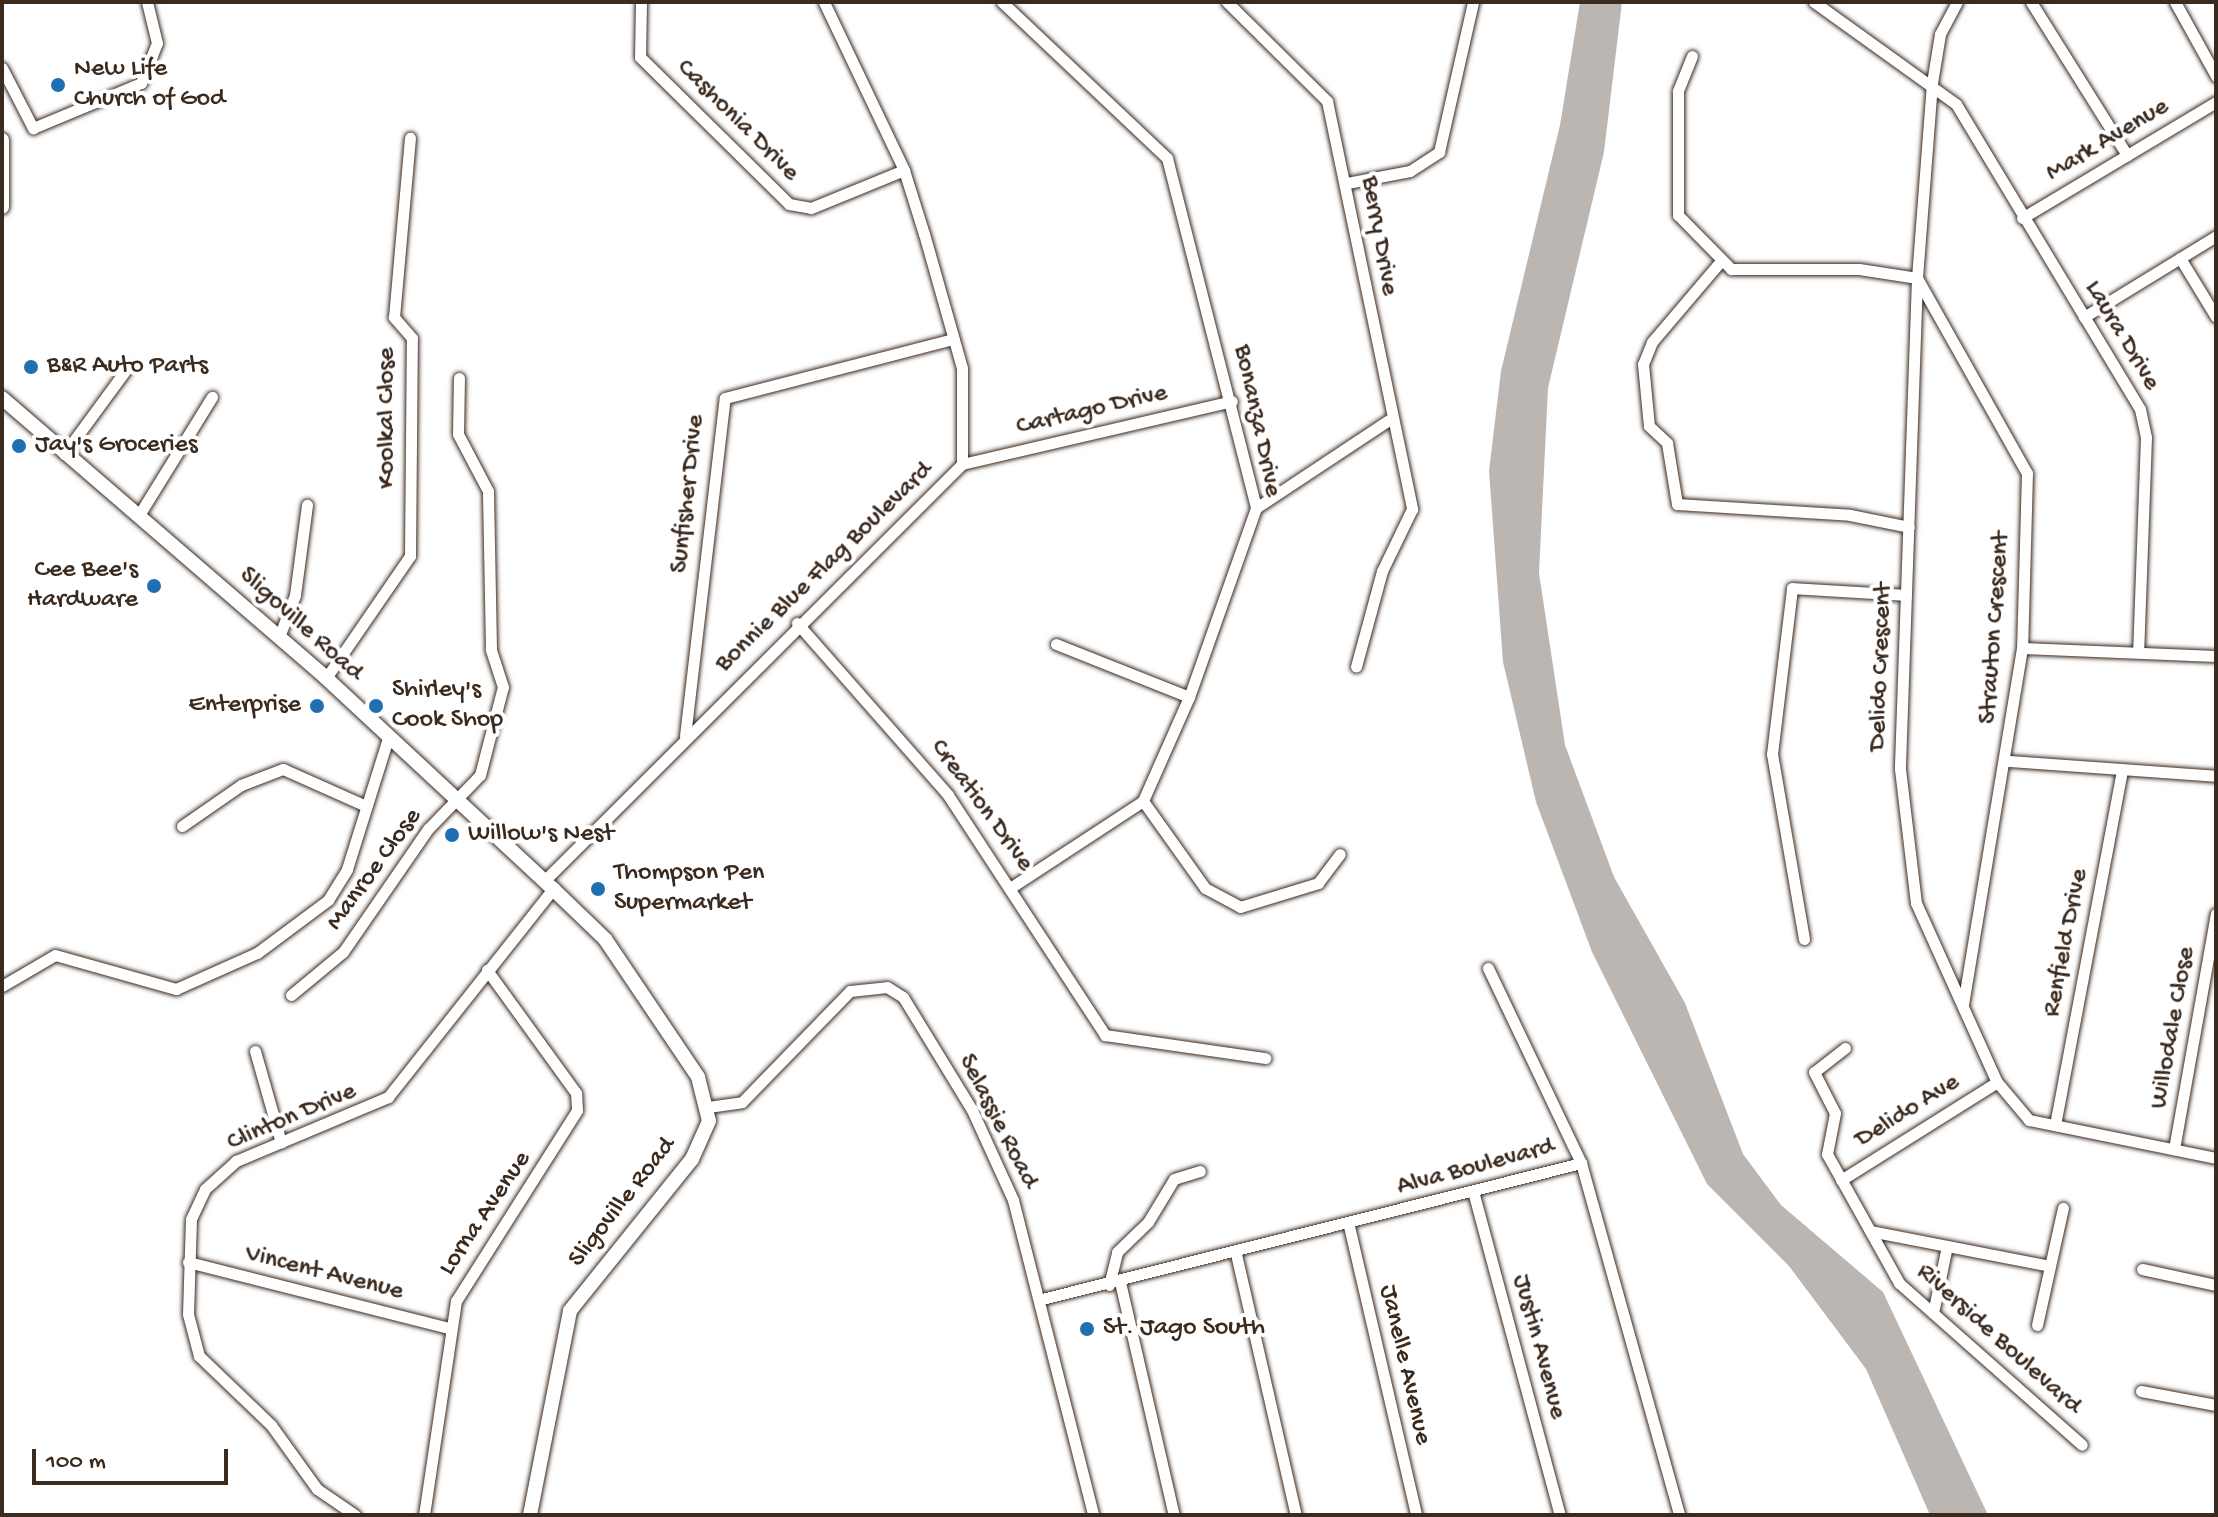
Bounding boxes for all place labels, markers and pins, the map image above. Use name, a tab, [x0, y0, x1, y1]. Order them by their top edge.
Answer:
place label: New Life Church of God	[74, 54, 225, 116]
marker: New Life Church of God	[49, 76, 67, 94]
place label: B&R Auto Parts	[47, 351, 208, 383]
marker: B&R Auto Parts	[22, 358, 40, 376]
place label: Jay's Groceries	[35, 430, 198, 462]
marker: Jay's Groceries	[10, 437, 28, 455]
place label: Cee Bee's Hardware	[27, 555, 138, 616]
marker: Cee Bee's Hardware	[145, 577, 163, 595]
place label: Shirley's Cook Shop	[392, 675, 503, 736]
place label: Enterprise	[189, 690, 301, 722]
marker: Enterprise	[308, 697, 326, 715]
marker: Shirley's Cook Shop	[367, 697, 385, 715]
place label: Willow's Nest	[468, 819, 614, 851]
marker: Willow's Nest	[443, 826, 461, 844]
place label: Thompson Pen Supermarket	[614, 858, 764, 920]
marker: Thompson Pen Supermarket	[589, 880, 607, 898]
place label: St. Jago South	[1103, 1313, 1265, 1345]
marker: St. Jago South	[1078, 1320, 1096, 1338]

